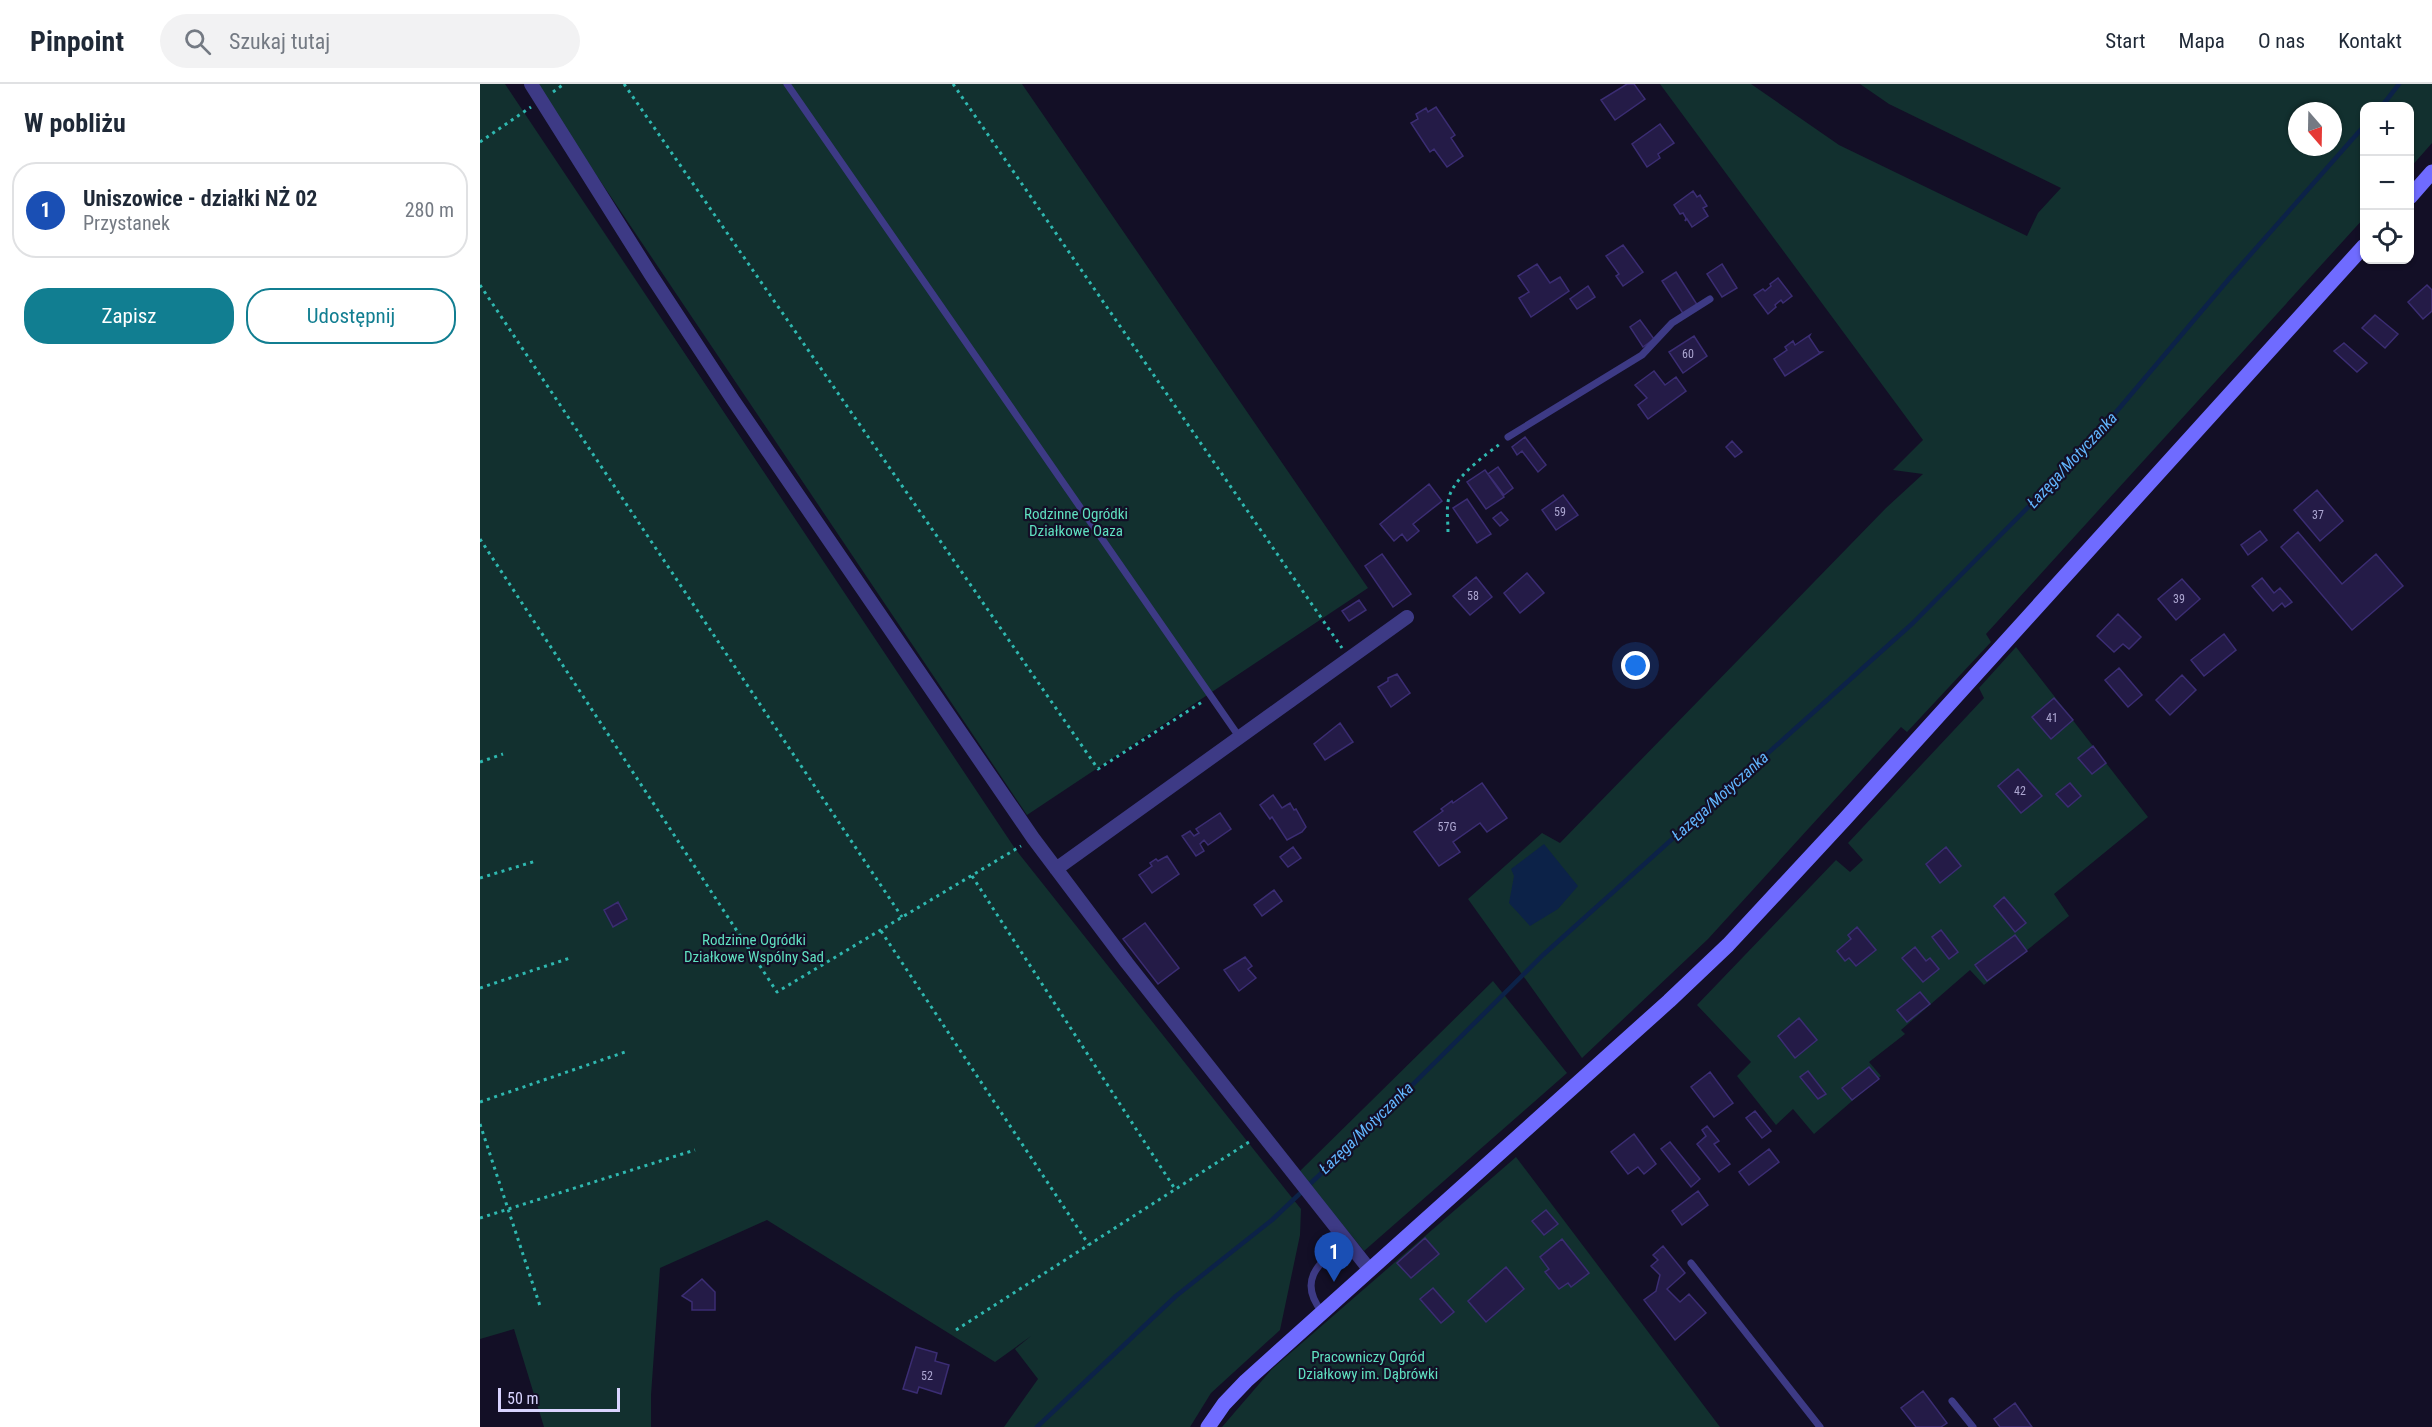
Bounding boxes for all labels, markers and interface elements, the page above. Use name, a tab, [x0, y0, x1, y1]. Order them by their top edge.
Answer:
search box	[160, 14, 580, 68]
text: Pinpoint	[30, 25, 124, 58]
icon: search	[181, 25, 214, 58]
text: Szukaj tutaj	[229, 29, 330, 54]
text: Start	[2105, 29, 2146, 53]
text: Mapa	[2179, 29, 2225, 53]
text: O nas	[2258, 29, 2305, 53]
text: Kontakt	[2338, 29, 2402, 53]
north arrow	[2288, 102, 2342, 156]
map controls	[2360, 102, 2414, 264]
button: +	[2360, 102, 2414, 156]
text: W pobliżu	[24, 108, 126, 138]
button: −	[2360, 156, 2414, 210]
text: Uniszowice - działki NŻ 02	[83, 186, 317, 211]
text: 1	[40, 198, 51, 222]
text: 280 m	[405, 198, 454, 222]
button: locate	[2360, 210, 2414, 264]
text: Przystanek	[83, 211, 170, 235]
button: Zapisz	[24, 288, 234, 344]
button: Udostępnij	[246, 288, 456, 344]
house number: 60	[1682, 347, 1694, 361]
water label: Łazęga/Motyczanka	[2023, 408, 2121, 512]
park label: Rodzinne Ogródki Działkowe Oaza	[1024, 505, 1128, 540]
house number: 59	[1554, 505, 1566, 519]
house number: 37	[2312, 508, 2324, 522]
house number: 58	[1467, 589, 1479, 603]
house number: 39	[2173, 592, 2185, 606]
your location	[1621, 651, 1650, 680]
house number: 41	[2046, 711, 2058, 725]
water label: Łazęga/Motyczanka	[1668, 748, 1772, 844]
house number: 42	[2014, 784, 2026, 798]
house number: 57G	[1438, 820, 1456, 834]
park label: Rodzinne Ogródki Działkowe Wspólny Sad	[684, 931, 824, 966]
water label: Łazęga/Motyczanka	[1315, 1078, 1417, 1178]
pin: 1	[1314, 1232, 1354, 1282]
park label: Pracowniczy Ogród Działkowy im. Dąbrówki	[1298, 1348, 1438, 1383]
house number: 52	[921, 1369, 933, 1383]
scale bar	[498, 1385, 620, 1412]
text: 50 m	[507, 1389, 539, 1408]

